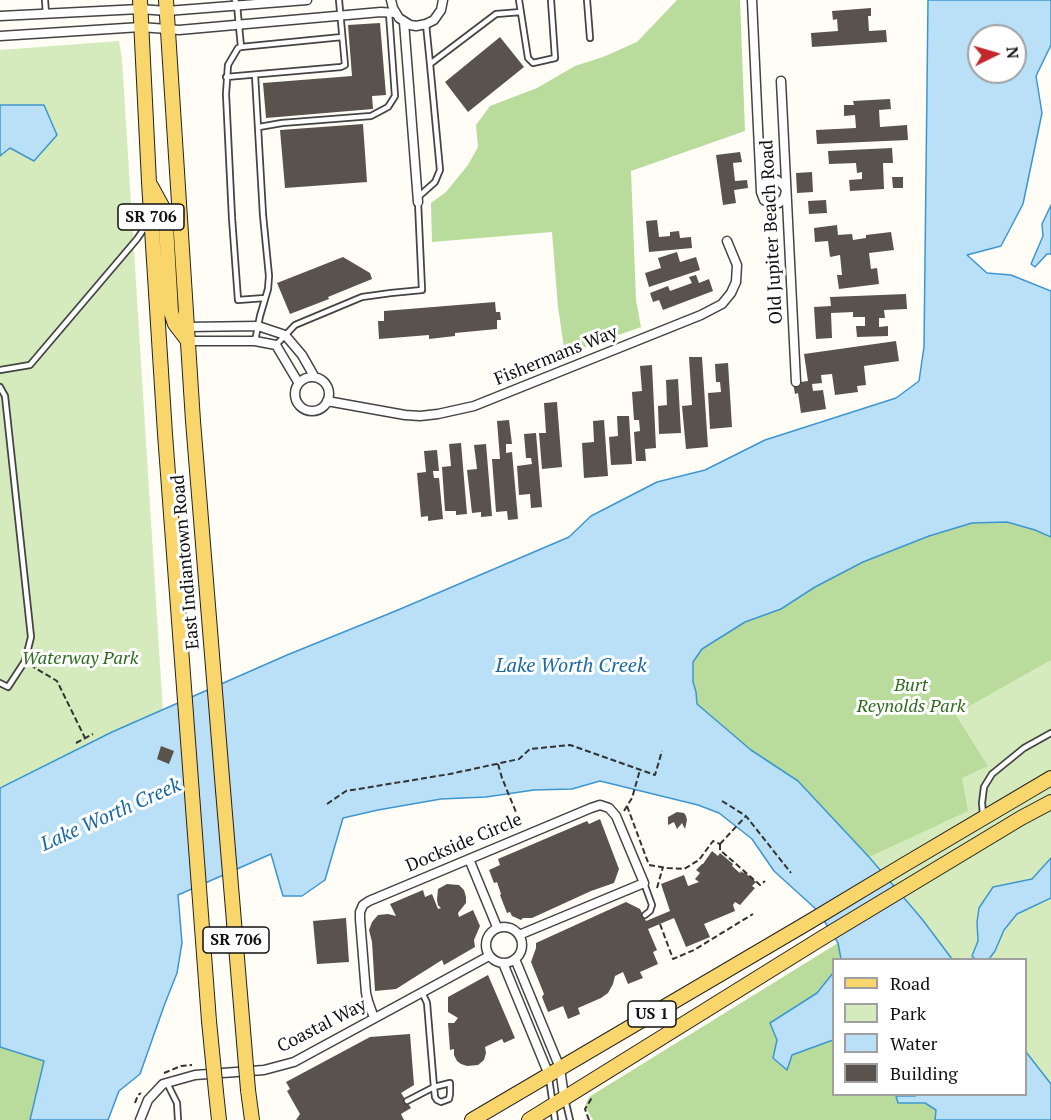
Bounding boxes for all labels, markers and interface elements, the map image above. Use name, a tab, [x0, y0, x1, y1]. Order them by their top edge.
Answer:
north arrow	[967, 24, 1027, 84]
text: N	[1001, 46, 1024, 60]
street label: Old Jupiter Beach Road	[756, 139, 788, 325]
road number: SR 706	[118, 204, 184, 230]
street label: Fishermans Way	[491, 321, 621, 391]
street label: East Indiantown Road	[168, 474, 204, 650]
park label: Waterway Park	[22, 648, 138, 670]
water label: Lake Worth Creek	[495, 654, 647, 678]
park label: Burt Reynolds Park	[857, 675, 965, 718]
water label: Lake Worth Creek	[37, 773, 185, 857]
street label: Dockside Circle	[403, 809, 525, 877]
road number: SR 706	[203, 927, 269, 953]
legend	[832, 958, 1027, 1096]
text: Road	[890, 971, 930, 995]
street label: Coastal Way	[274, 994, 370, 1058]
road number: US 1	[628, 1001, 676, 1027]
text: Park	[890, 1001, 926, 1025]
text: Water	[890, 1031, 937, 1055]
text: Building	[890, 1061, 958, 1085]

